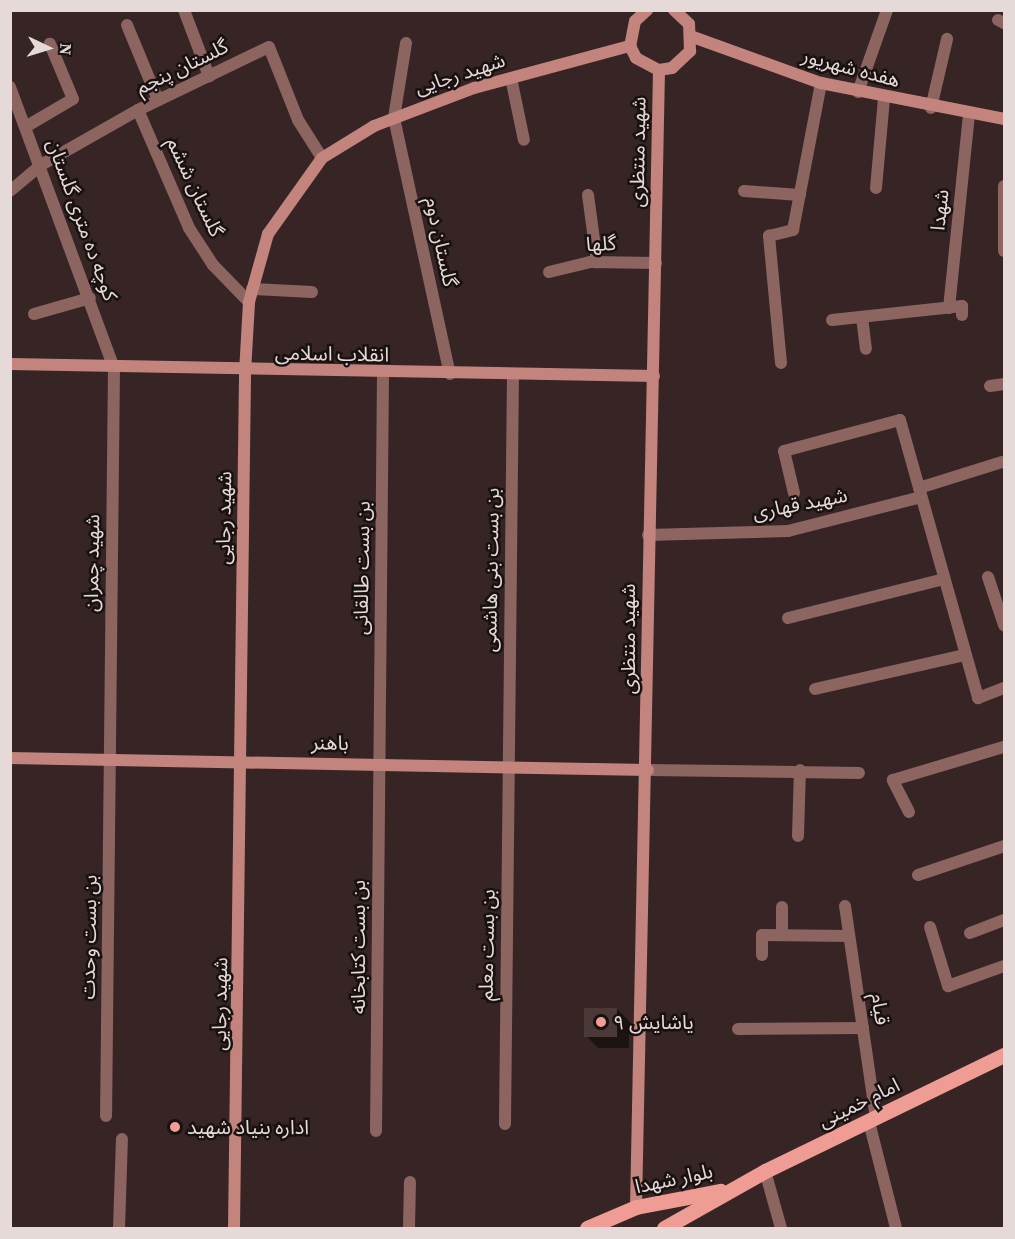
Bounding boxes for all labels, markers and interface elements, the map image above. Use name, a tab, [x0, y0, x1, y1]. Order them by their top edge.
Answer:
north arrow	[18, 18, 78, 78]
street label: گلستان پنجم	[132, 34, 232, 100]
text: N	[55, 43, 77, 56]
street label: هفده شهریور	[799, 43, 903, 93]
street label: شهید رجایی	[412, 48, 508, 100]
street label: شهید منتظری	[625, 96, 651, 208]
street label: گلستان ششم	[162, 134, 228, 240]
street label: کوچه ده متری گلستان	[42, 136, 122, 304]
street label: شهدا	[926, 188, 954, 232]
street label: گلستان دوم	[420, 195, 462, 289]
street label: گلها	[585, 231, 617, 257]
street label: انقلاب اسلامی	[275, 341, 389, 367]
street label: شهید رجایی	[211, 471, 237, 565]
street label: شهید قهاری	[751, 483, 849, 525]
street label: بن بست بنی هاشمی	[478, 488, 504, 652]
street label: بن بست طالقانی	[349, 501, 375, 635]
street label: شهید چمران	[79, 514, 105, 612]
street label: شهید منتظری	[616, 584, 640, 694]
street label: باهنر	[311, 731, 349, 755]
street label: بن بست وحدت	[76, 874, 102, 1000]
street label: بن بست کتابخانه	[346, 880, 370, 1014]
street label: بن بست معلم	[474, 889, 500, 1001]
street label: شهید رجایی	[207, 957, 233, 1051]
street label: قیام	[866, 991, 894, 1027]
place label: یاشایش ۹	[613, 1010, 694, 1034]
marker: یاشایش ۹	[594, 1015, 608, 1029]
street label: امام خمینی	[814, 1073, 904, 1133]
place label: اداره بنیاد شهید	[187, 1115, 309, 1139]
marker: اداره بنیاد شهید	[168, 1120, 182, 1134]
street label: بلوار شهدا	[633, 1159, 715, 1199]

